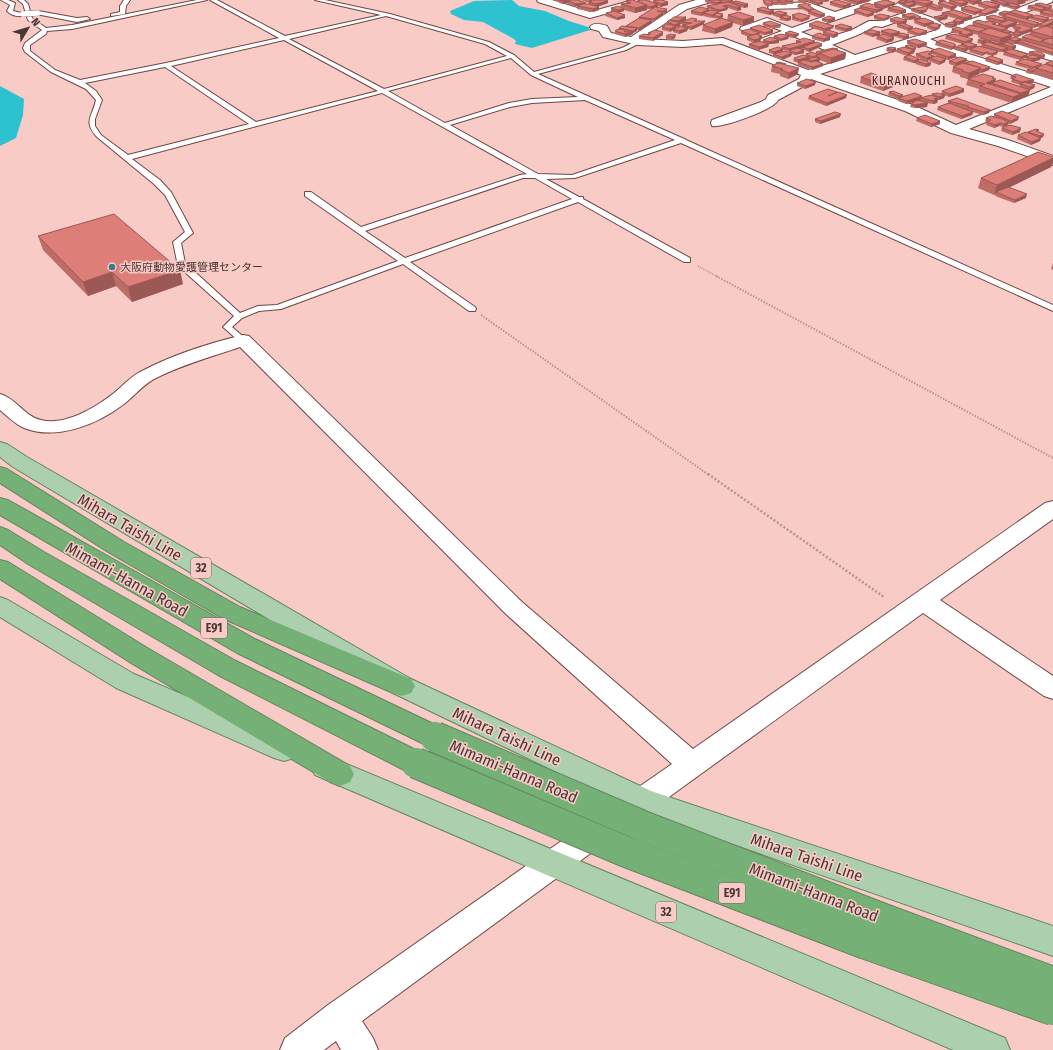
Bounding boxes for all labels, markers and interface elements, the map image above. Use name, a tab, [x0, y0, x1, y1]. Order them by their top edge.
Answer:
north arrow	[8, 8, 48, 48]
text: N	[28, 16, 43, 29]
district label: KURANOUCHI	[872, 74, 946, 88]
place label: 大阪府動物愛護管理センター	[120, 261, 263, 274]
marker: 大阪府動物愛護管理センター	[107, 262, 117, 272]
street label: Mihara Taishi Line	[74, 490, 185, 565]
street label: Mimami-Hanna Road	[62, 538, 191, 621]
road number: 32	[191, 558, 211, 578]
road number: E91	[201, 618, 227, 638]
street label: Mihara Taishi Line	[450, 703, 564, 770]
street label: Mimami-Hanna Road	[447, 736, 581, 807]
street label: Mihara Taishi Line	[748, 829, 865, 886]
street label: Mimami-Hanna Road	[746, 859, 881, 926]
road number: E91	[719, 883, 745, 903]
road number: 32	[656, 902, 676, 922]

